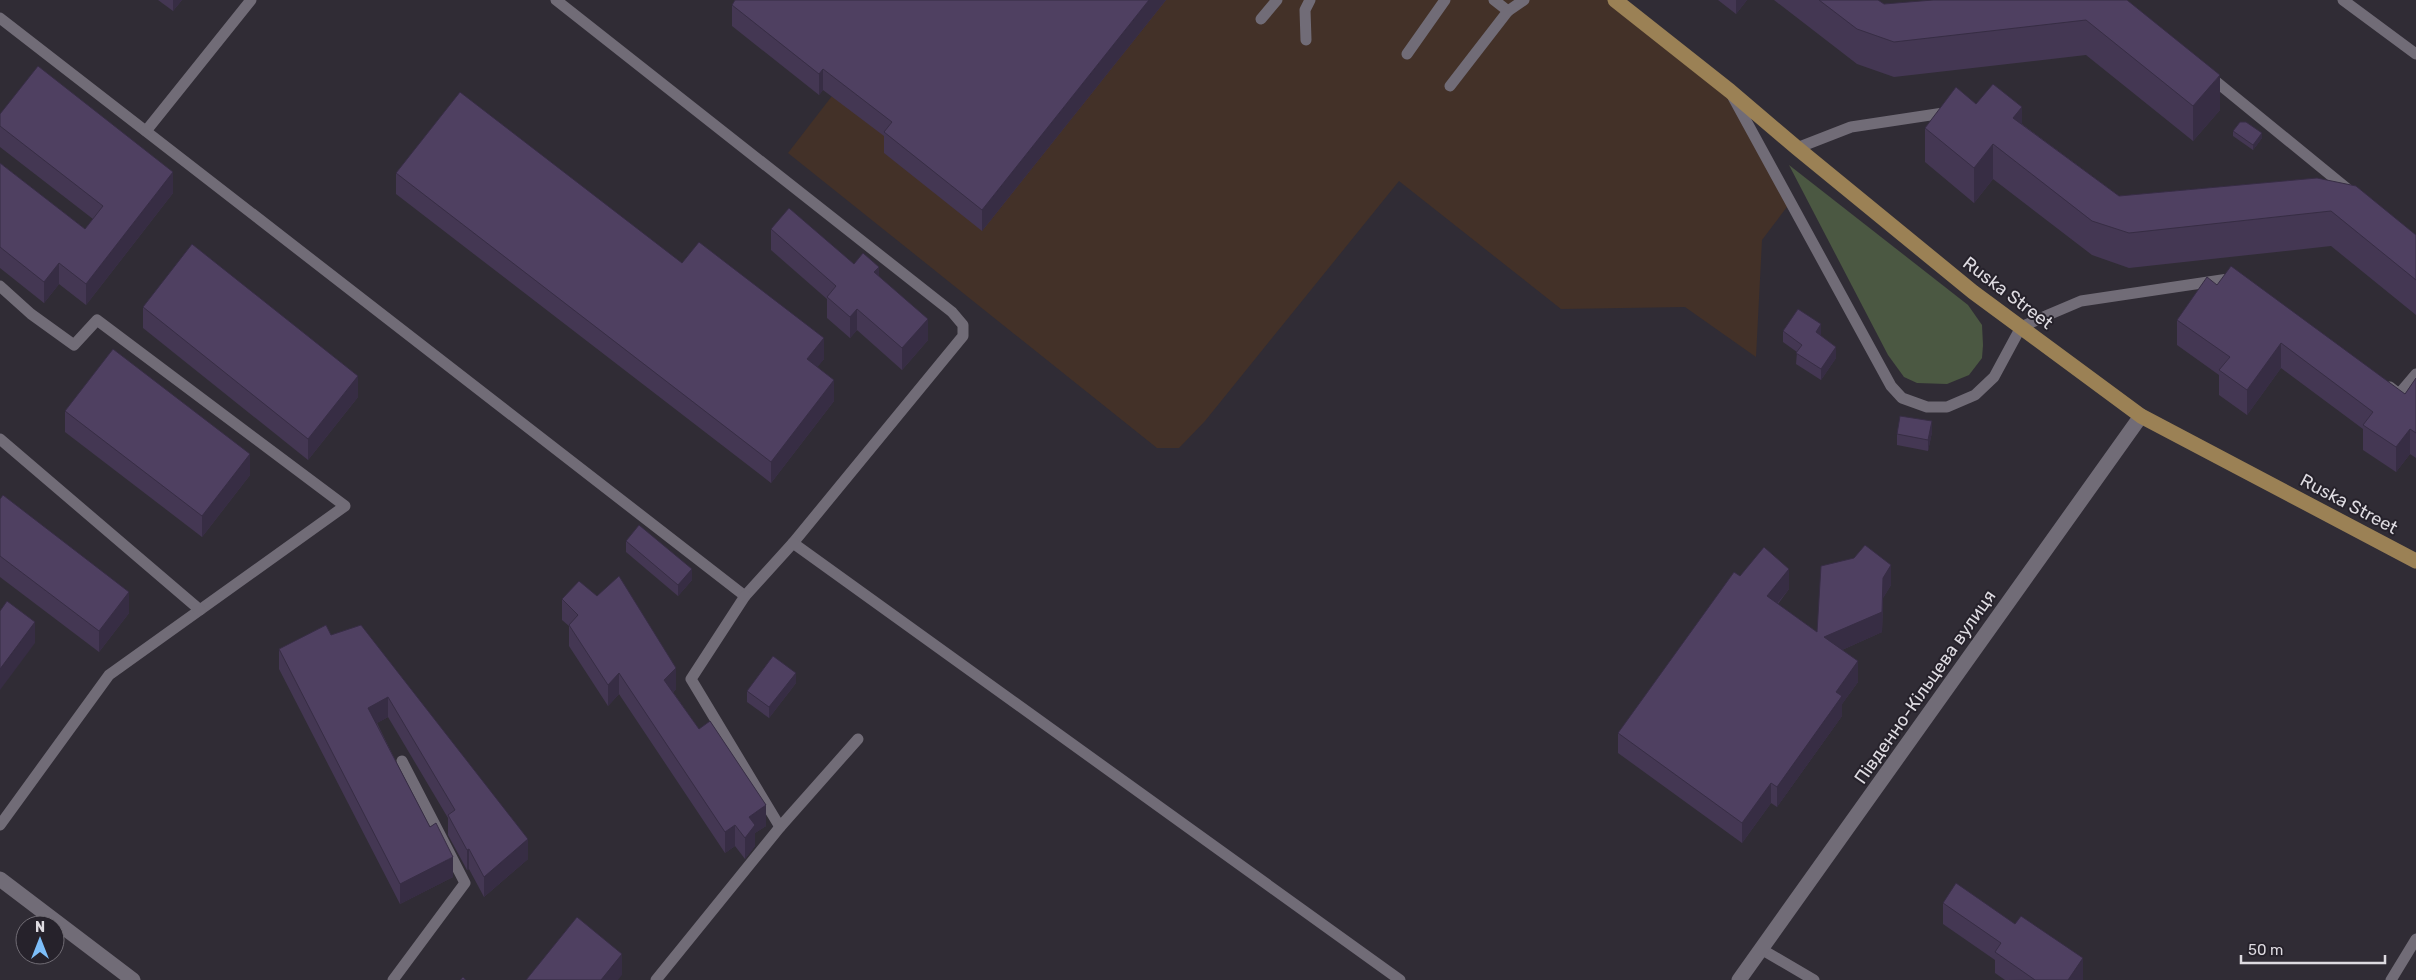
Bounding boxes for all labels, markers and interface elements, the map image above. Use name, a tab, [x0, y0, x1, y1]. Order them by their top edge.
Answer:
street label: Ruska Street	[1959, 252, 2057, 334]
street label: Ruska Street	[2296, 469, 2402, 539]
street label: Південно-Кільцева вулиця	[1850, 586, 2000, 788]
north arrow	[15, 915, 65, 965]
text: N	[35, 919, 45, 936]
scale bar	[2241, 932, 2385, 964]
text: 50 m	[2248, 941, 2283, 959]

